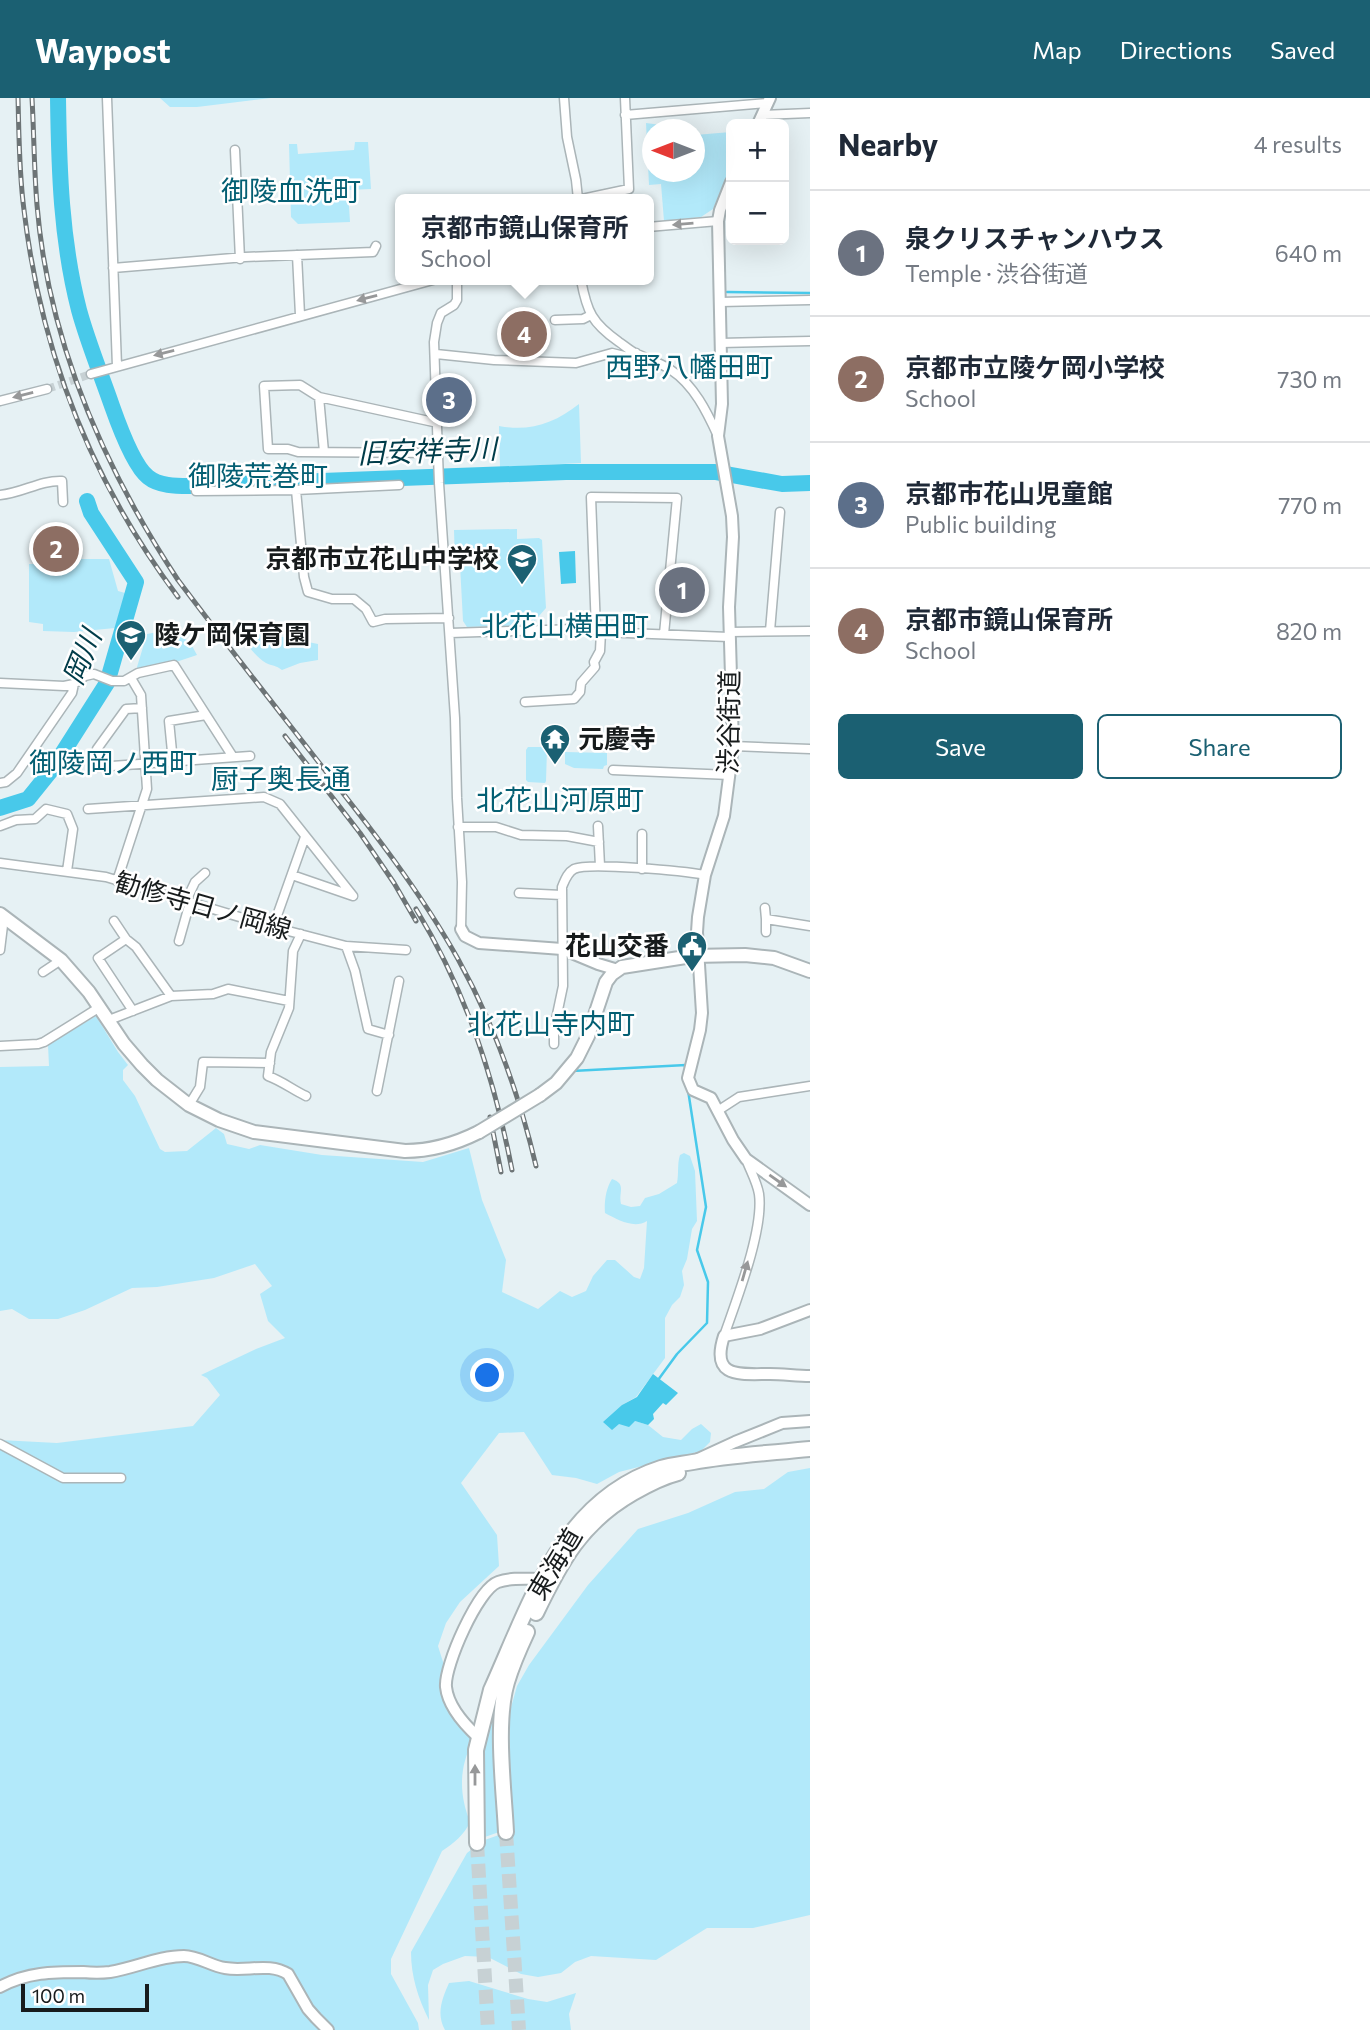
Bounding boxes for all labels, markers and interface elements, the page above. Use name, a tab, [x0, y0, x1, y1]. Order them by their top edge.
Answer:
text: Waypost	[35, 29, 171, 70]
text: Map	[1032, 35, 1082, 64]
text: Directions	[1120, 35, 1232, 64]
text: Saved	[1270, 35, 1335, 64]
north arrow	[642, 119, 705, 182]
map controls	[726, 119, 789, 245]
button: +	[726, 119, 789, 182]
text: Nearby	[838, 125, 938, 162]
text: 4 results	[1254, 130, 1342, 158]
district label: 御陵血洗町	[221, 173, 361, 207]
button: −	[726, 182, 789, 245]
popup	[395, 194, 654, 285]
text: 京都市鏡山保育所	[420, 211, 629, 242]
one-way arrow	[672, 219, 694, 230]
text: 泉クリスチャンハウス	[905, 222, 1165, 253]
text: 1	[856, 239, 866, 267]
text: 640 m	[1275, 239, 1342, 267]
text: School	[420, 244, 492, 272]
text: Temple · 渋谷街道	[905, 259, 1088, 287]
one-way arrow	[356, 293, 378, 304]
pin: 4	[501, 308, 547, 360]
one-way arrow	[153, 348, 175, 359]
district label: 西野八幡田町	[605, 349, 773, 383]
text: 京都市立陵ケ岡小学校	[905, 351, 1165, 382]
text: 2	[854, 365, 868, 393]
text: 730 m	[1277, 365, 1342, 393]
pin: 3	[426, 374, 472, 426]
text: School	[905, 384, 976, 412]
one-way arrow	[12, 390, 34, 401]
water label: 旧安祥寺川	[356, 430, 501, 469]
district label: 御陵荒巻町	[188, 458, 328, 492]
text: 京都市花山児童館	[905, 477, 1113, 508]
text: 3	[854, 491, 868, 519]
text: 770 m	[1278, 491, 1342, 519]
text: Public building	[905, 510, 1056, 538]
pin: 2	[33, 523, 79, 575]
place label: 京都市立花山中学校	[265, 542, 499, 573]
school or university icon: 京都市立花山中学校	[505, 542, 539, 586]
pin: 1	[659, 564, 705, 616]
text: 京都市鏡山保育所	[905, 603, 1113, 634]
district label: 北花山横田町	[481, 608, 649, 642]
text: 4	[854, 617, 868, 645]
text: 820 m	[1276, 617, 1342, 645]
school or university icon: 陵ケ岡保育園	[114, 618, 148, 662]
place label: 陵ケ岡保育園	[154, 618, 310, 649]
water label: 岡川	[55, 622, 108, 689]
text: School	[905, 636, 976, 664]
street label: 渋谷街道	[711, 670, 744, 774]
button: Save	[838, 714, 1083, 779]
button: Share	[1097, 714, 1342, 779]
temple icon: 元慶寺	[538, 722, 572, 766]
place label: 元慶寺	[578, 722, 656, 753]
district label: 御陵岡ノ西町	[29, 745, 197, 779]
district label: 厨子奥長通	[211, 761, 351, 795]
district label: 北花山河原町	[476, 782, 644, 816]
street label: 勧修寺日ノ岡線	[112, 865, 295, 945]
place label: 花山交番	[565, 929, 669, 960]
public building icon: 花山交番	[675, 929, 709, 973]
district label: 北花山寺内町	[467, 1006, 635, 1040]
one-way arrow	[769, 1174, 787, 1188]
one-way arrow	[741, 1260, 751, 1281]
your location	[470, 1358, 504, 1392]
street label: 東海道	[520, 1522, 587, 1605]
one-way arrow	[469, 1764, 481, 1786]
scale bar	[21, 1981, 149, 2013]
text: 100 m	[32, 1984, 85, 2007]

